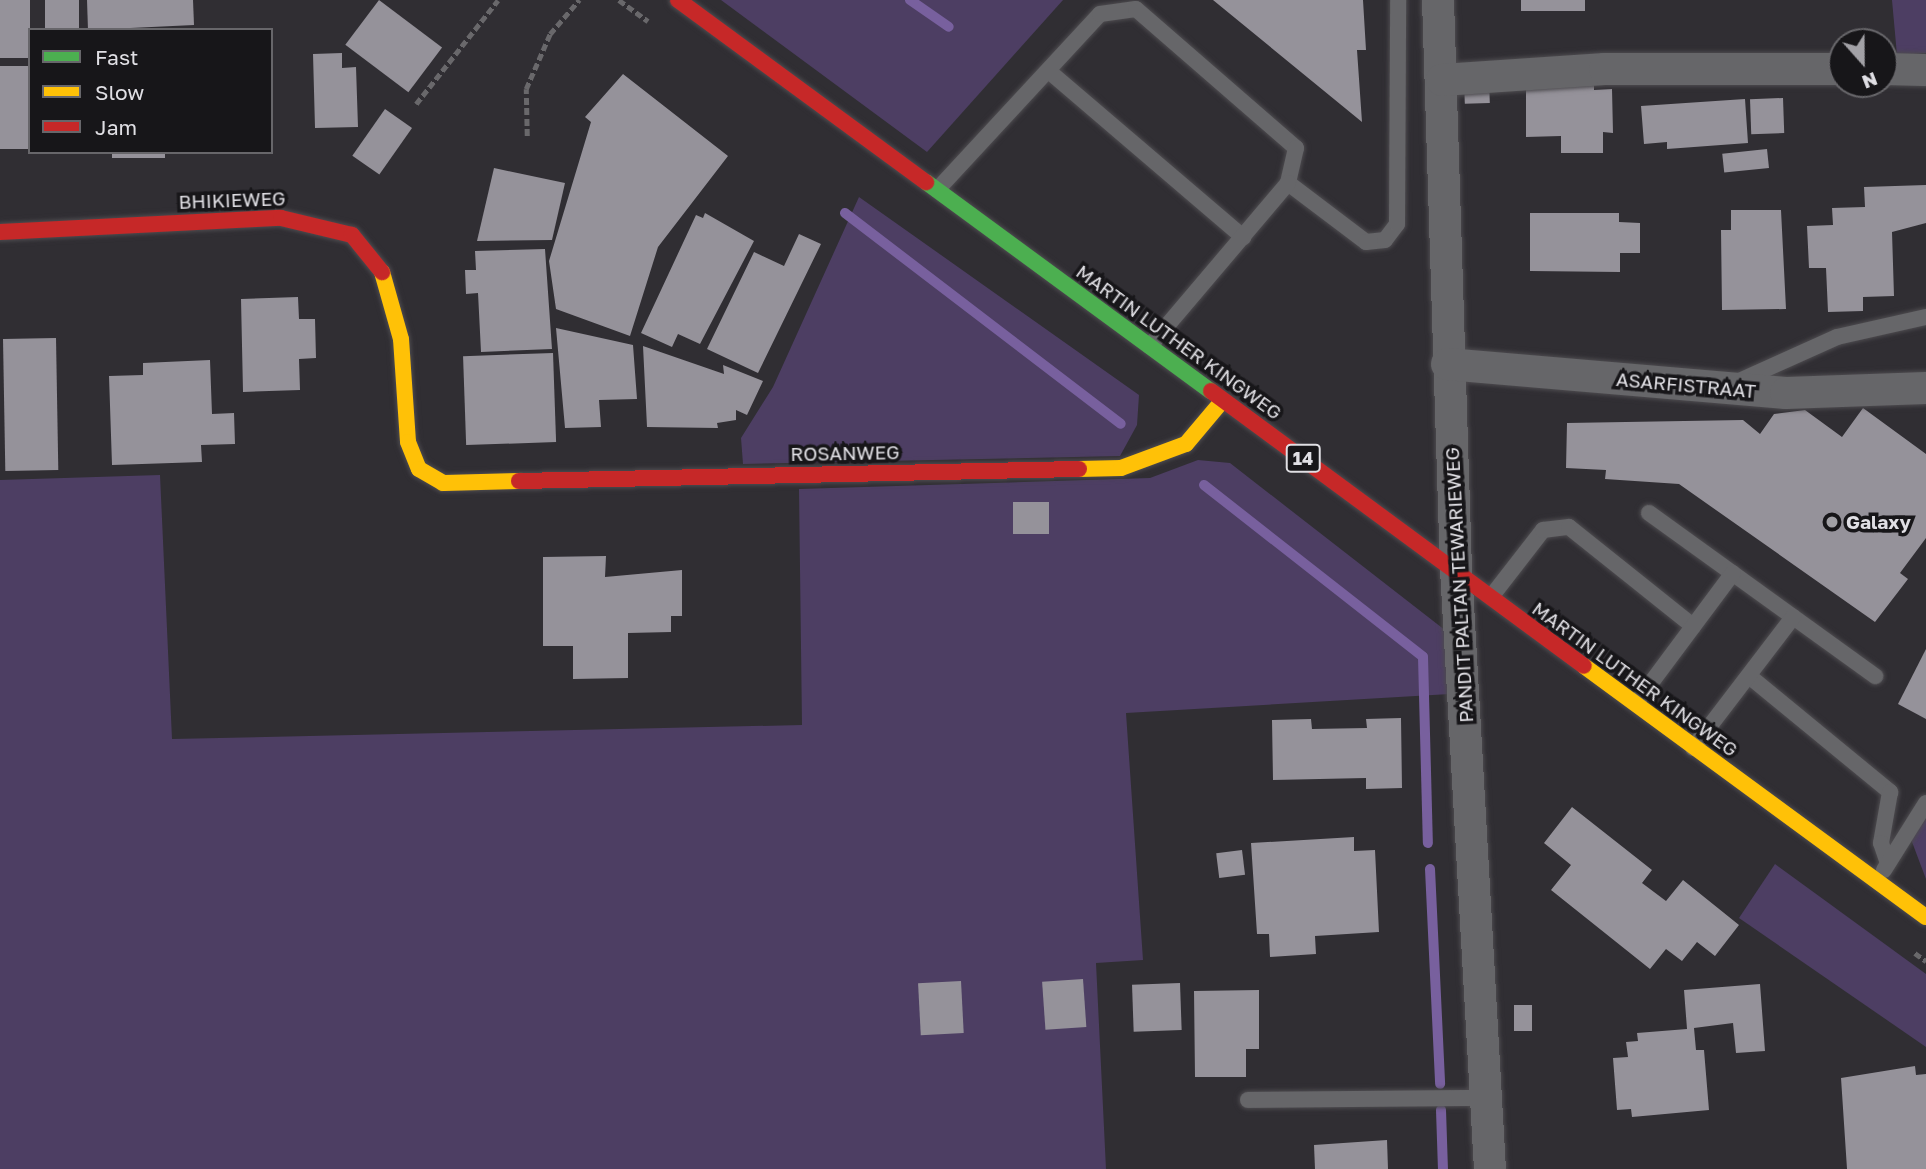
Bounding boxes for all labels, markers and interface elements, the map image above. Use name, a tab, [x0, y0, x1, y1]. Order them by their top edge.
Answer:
legend	[28, 28, 273, 154]
north arrow	[1828, 28, 1898, 98]
text: Fast	[95, 44, 138, 70]
text: N	[1859, 68, 1881, 95]
text: Slow	[95, 79, 144, 105]
text: Jam	[95, 114, 137, 140]
street label: BHIKIEWEG	[178, 187, 286, 213]
street label: MARTIN LUTHER KINGWEG	[1072, 260, 1286, 424]
street label: ASARFISTRAAT	[1615, 368, 1757, 402]
street label: ROSANWEG	[790, 441, 900, 465]
road number: 14	[1286, 444, 1320, 472]
street label: PANDIT PALTAN TEWARIEWEG	[1440, 447, 1478, 723]
place label: Galaxy	[1846, 511, 1911, 533]
marker: Galaxy	[1824, 514, 1840, 530]
street label: MARTIN LUTHER KINGWEG	[1528, 597, 1742, 761]

